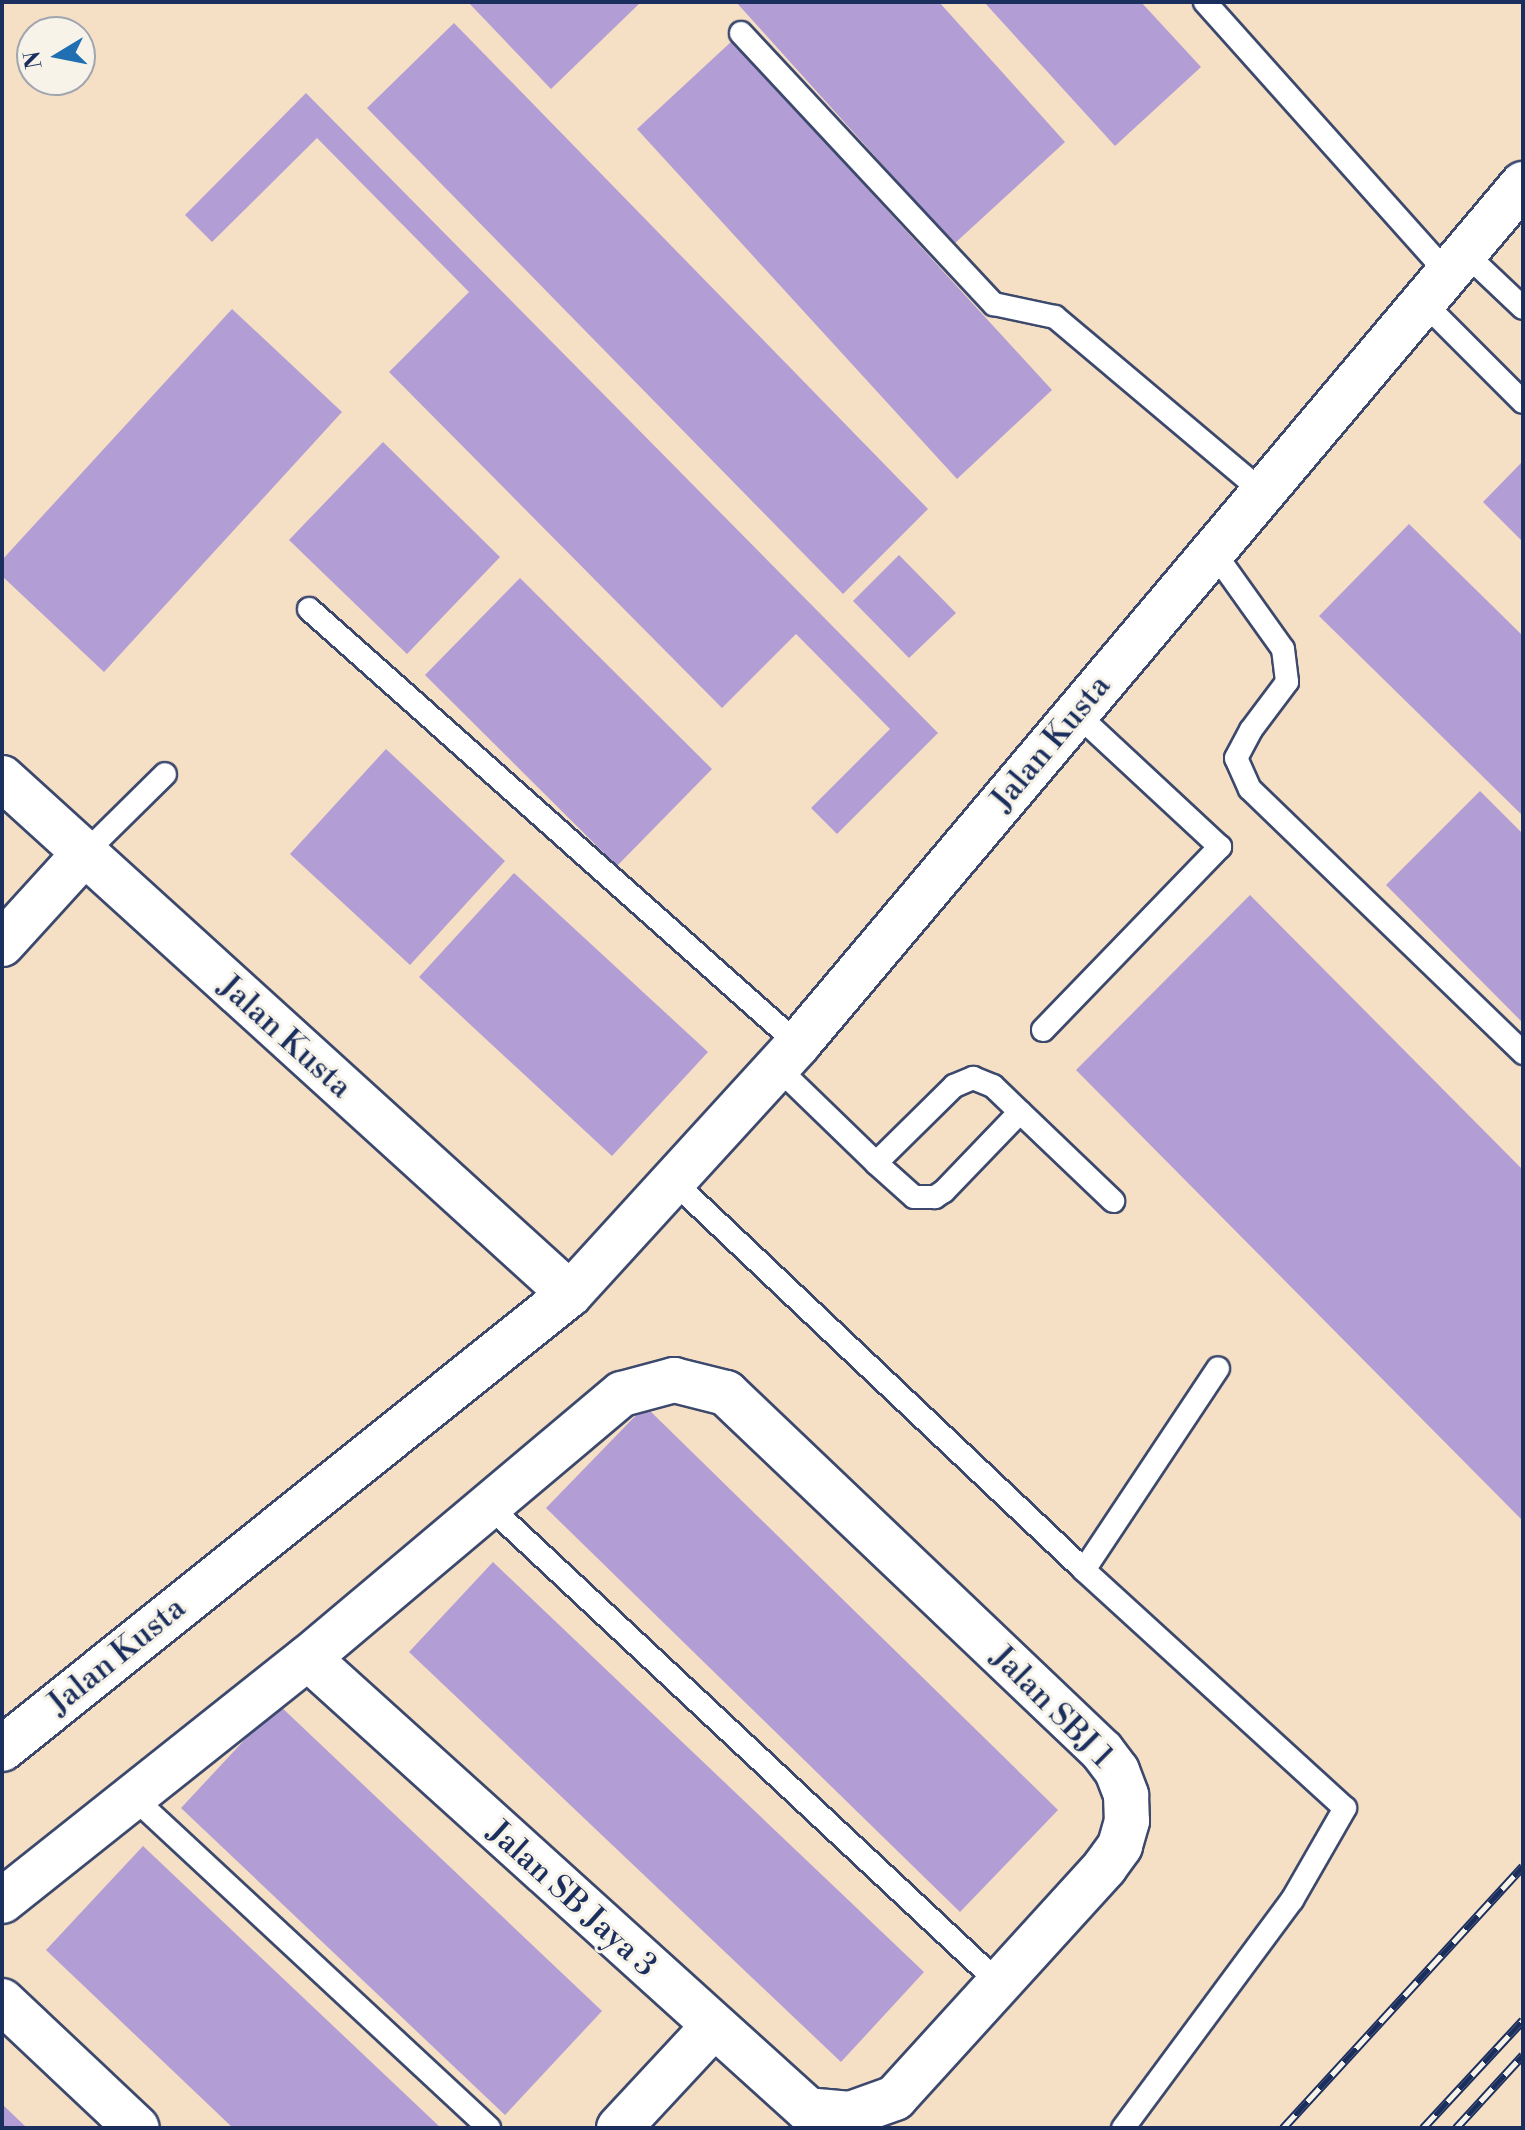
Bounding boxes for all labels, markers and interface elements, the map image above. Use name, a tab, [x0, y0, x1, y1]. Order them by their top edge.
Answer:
north arrow	[16, 16, 96, 96]
text: N	[19, 49, 49, 71]
street label: Jalan Kusta	[983, 667, 1119, 819]
street label: Jalan Kusta	[211, 967, 359, 1107]
street label: Jalan Kusta	[41, 1589, 193, 1723]
street label: Jalan SBJ 1	[983, 1638, 1121, 1776]
street label: Jalan SB Jaya 3	[480, 1813, 664, 1985]

